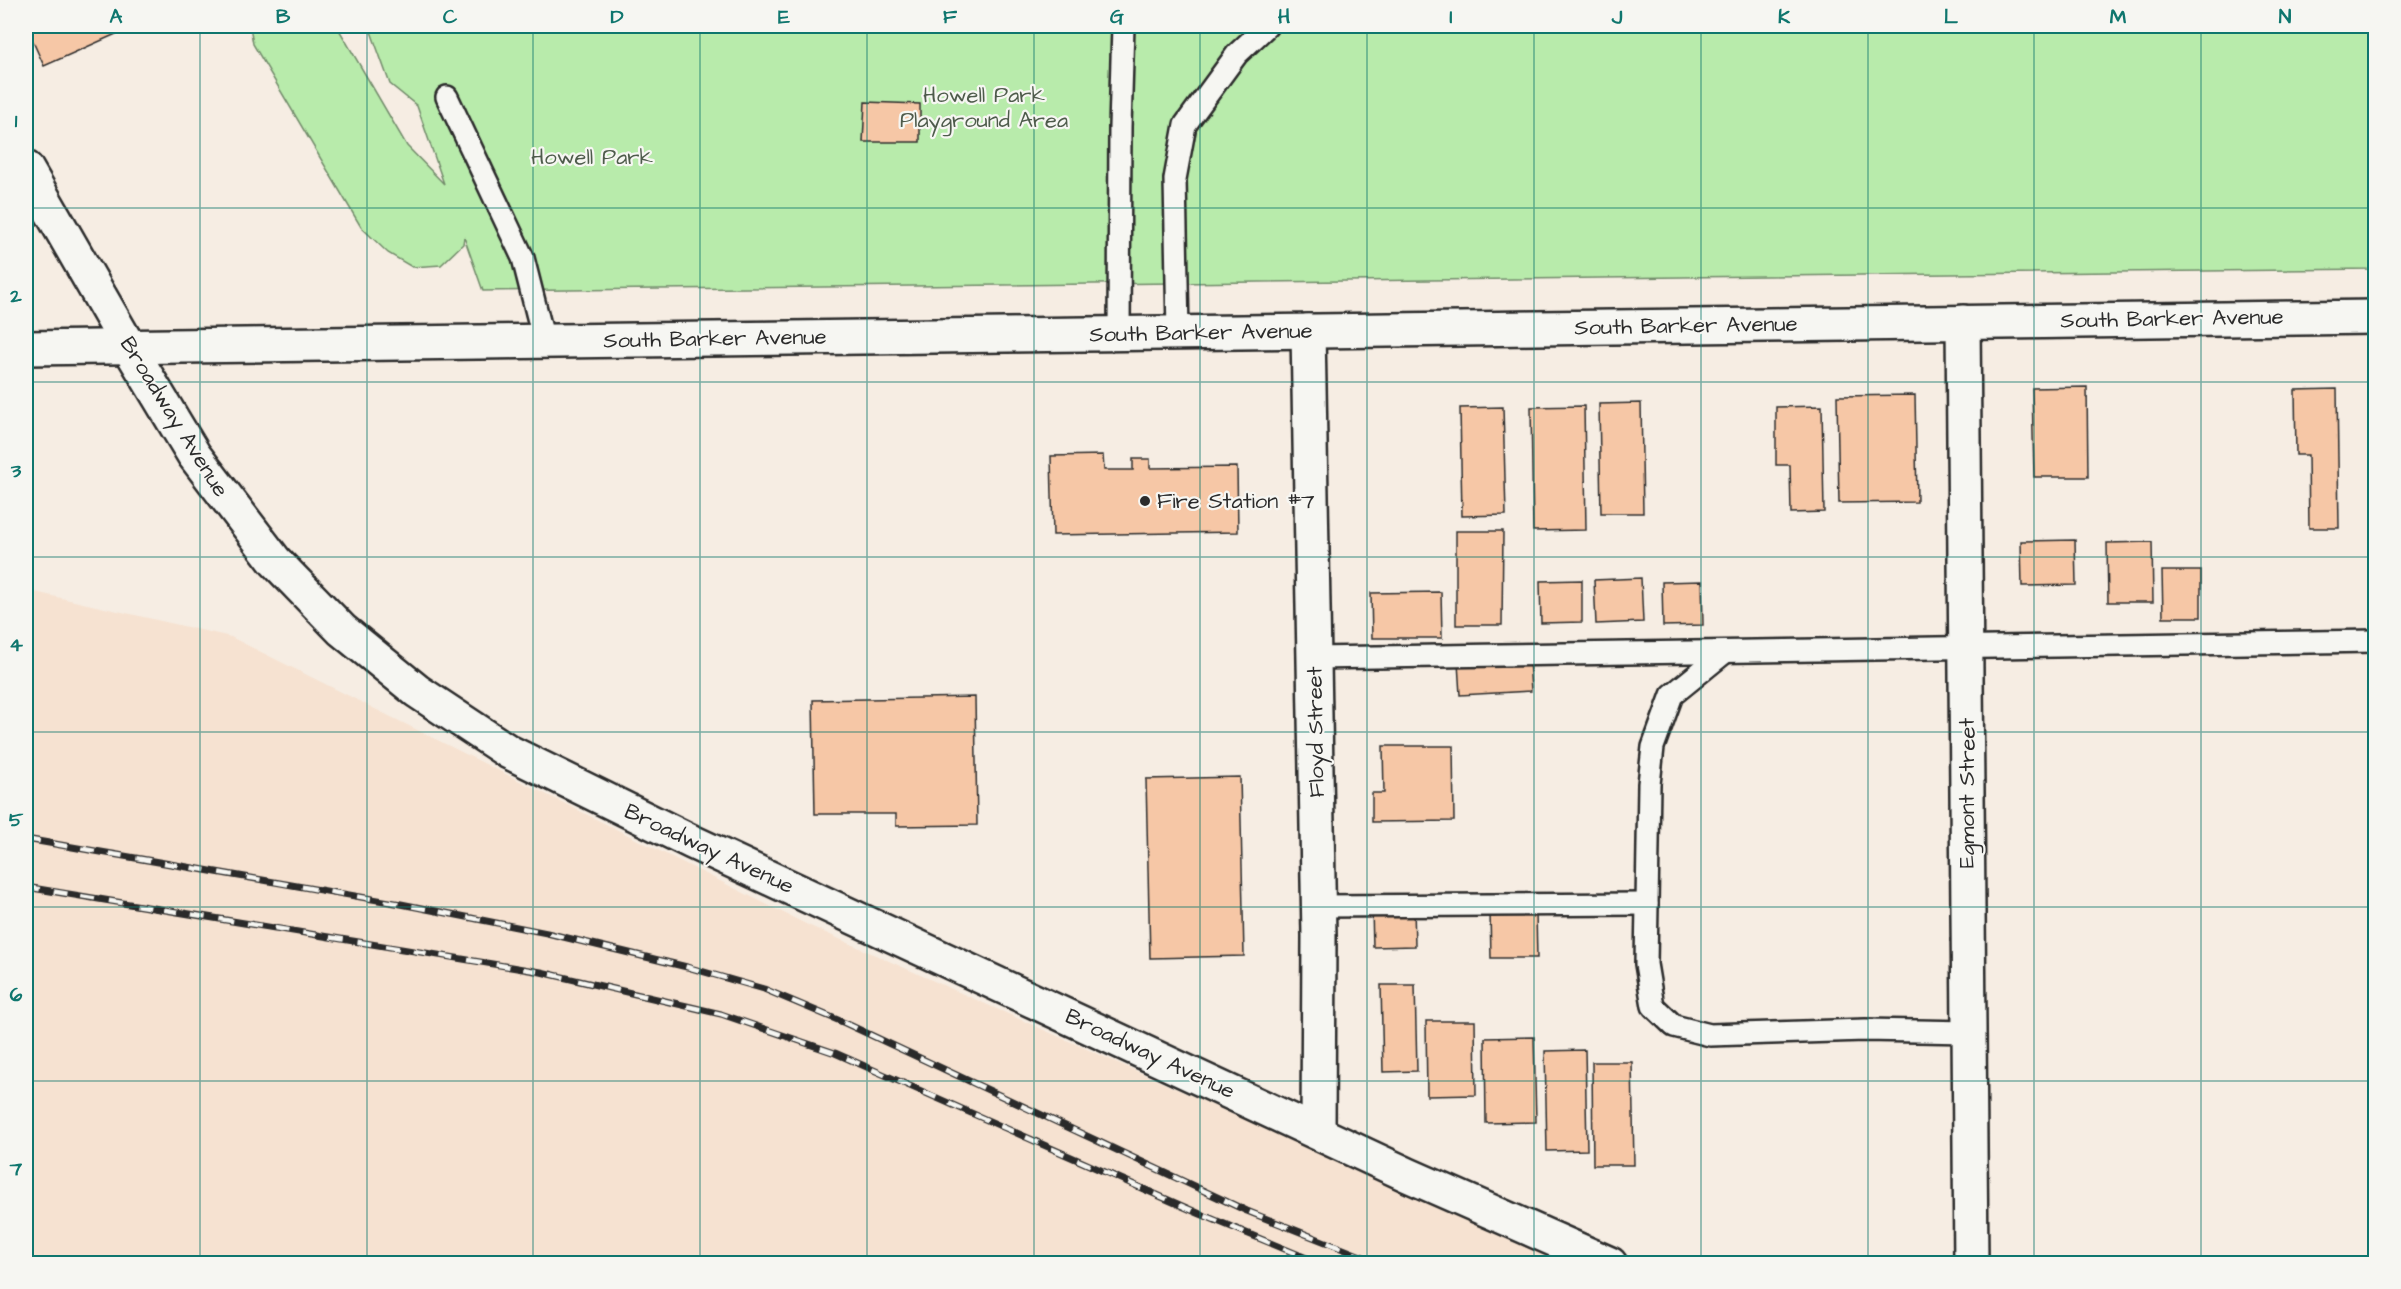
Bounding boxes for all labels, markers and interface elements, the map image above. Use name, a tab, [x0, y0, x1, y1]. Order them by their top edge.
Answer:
text: A	[110, 3, 123, 31]
text: B	[276, 3, 291, 31]
text: C	[443, 3, 458, 31]
text: D	[611, 3, 624, 31]
text: E	[778, 3, 790, 31]
text: F	[943, 3, 958, 31]
text: G	[1110, 3, 1124, 31]
text: H	[1278, 3, 1290, 31]
text: I	[1449, 3, 1453, 31]
text: J	[1611, 3, 1623, 31]
text: K	[1778, 3, 1791, 31]
text: L	[1944, 3, 1958, 31]
text: M	[2110, 3, 2127, 31]
text: N	[2279, 3, 2292, 31]
park label: Howell Park Playground Area	[900, 80, 1068, 137]
text: 1	[15, 107, 18, 135]
park label: Howell Park	[531, 142, 653, 173]
text: 2	[9, 282, 22, 310]
street label: South Barker Avenue	[2060, 302, 2284, 336]
street label: South Barker Avenue	[1574, 309, 1798, 343]
street label: South Barker Avenue	[1089, 316, 1313, 350]
street label: South Barker Avenue	[603, 322, 827, 356]
street label: Broadway Avenue	[111, 331, 236, 504]
text: 3	[10, 457, 22, 485]
place label: Fire Station #7	[1157, 486, 1315, 517]
marker: Fire Station #7	[1138, 494, 1152, 508]
text: 4	[9, 631, 23, 659]
street label: Floyd Street	[1299, 666, 1334, 798]
street label: Egmont Street	[1952, 718, 1984, 868]
street label: Broadway Avenue	[619, 796, 799, 903]
text: 5	[9, 806, 24, 834]
text: 6	[10, 981, 23, 1009]
street label: Broadway Avenue	[1060, 1001, 1240, 1108]
text: 7	[9, 1155, 23, 1183]

